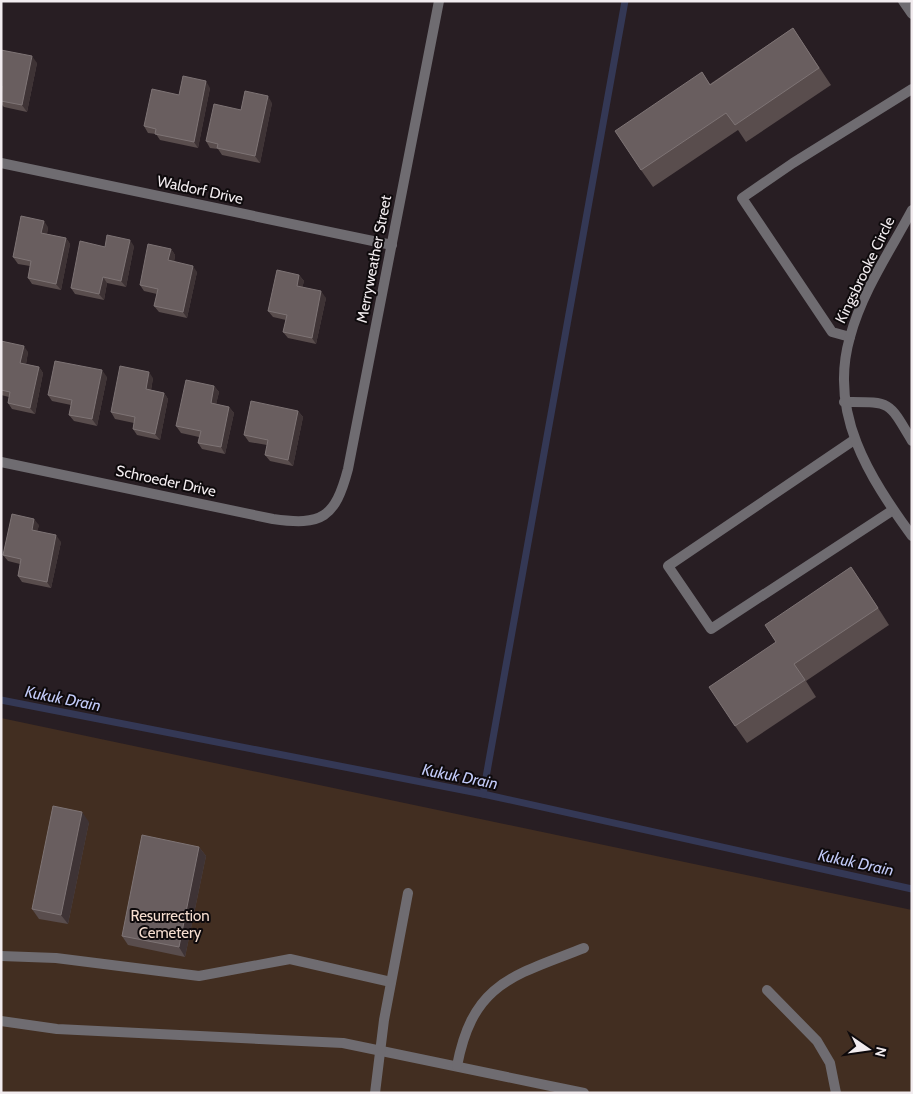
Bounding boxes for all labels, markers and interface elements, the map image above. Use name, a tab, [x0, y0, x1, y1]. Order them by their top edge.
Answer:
street label: Waldorf Drive	[155, 172, 245, 208]
street label: Merryweather Street	[353, 194, 395, 324]
street label: Kingsbrooke Circle	[831, 214, 899, 326]
street label: Schroeder Drive	[114, 462, 218, 500]
water label: Kukuk Drain	[23, 682, 102, 715]
water label: Kukuk Drain	[420, 760, 499, 793]
water label: Kukuk Drain	[816, 845, 895, 880]
park label: Resurrection Cemetery	[130, 907, 210, 942]
north arrow	[843, 1024, 893, 1074]
text: N	[871, 1045, 891, 1059]

